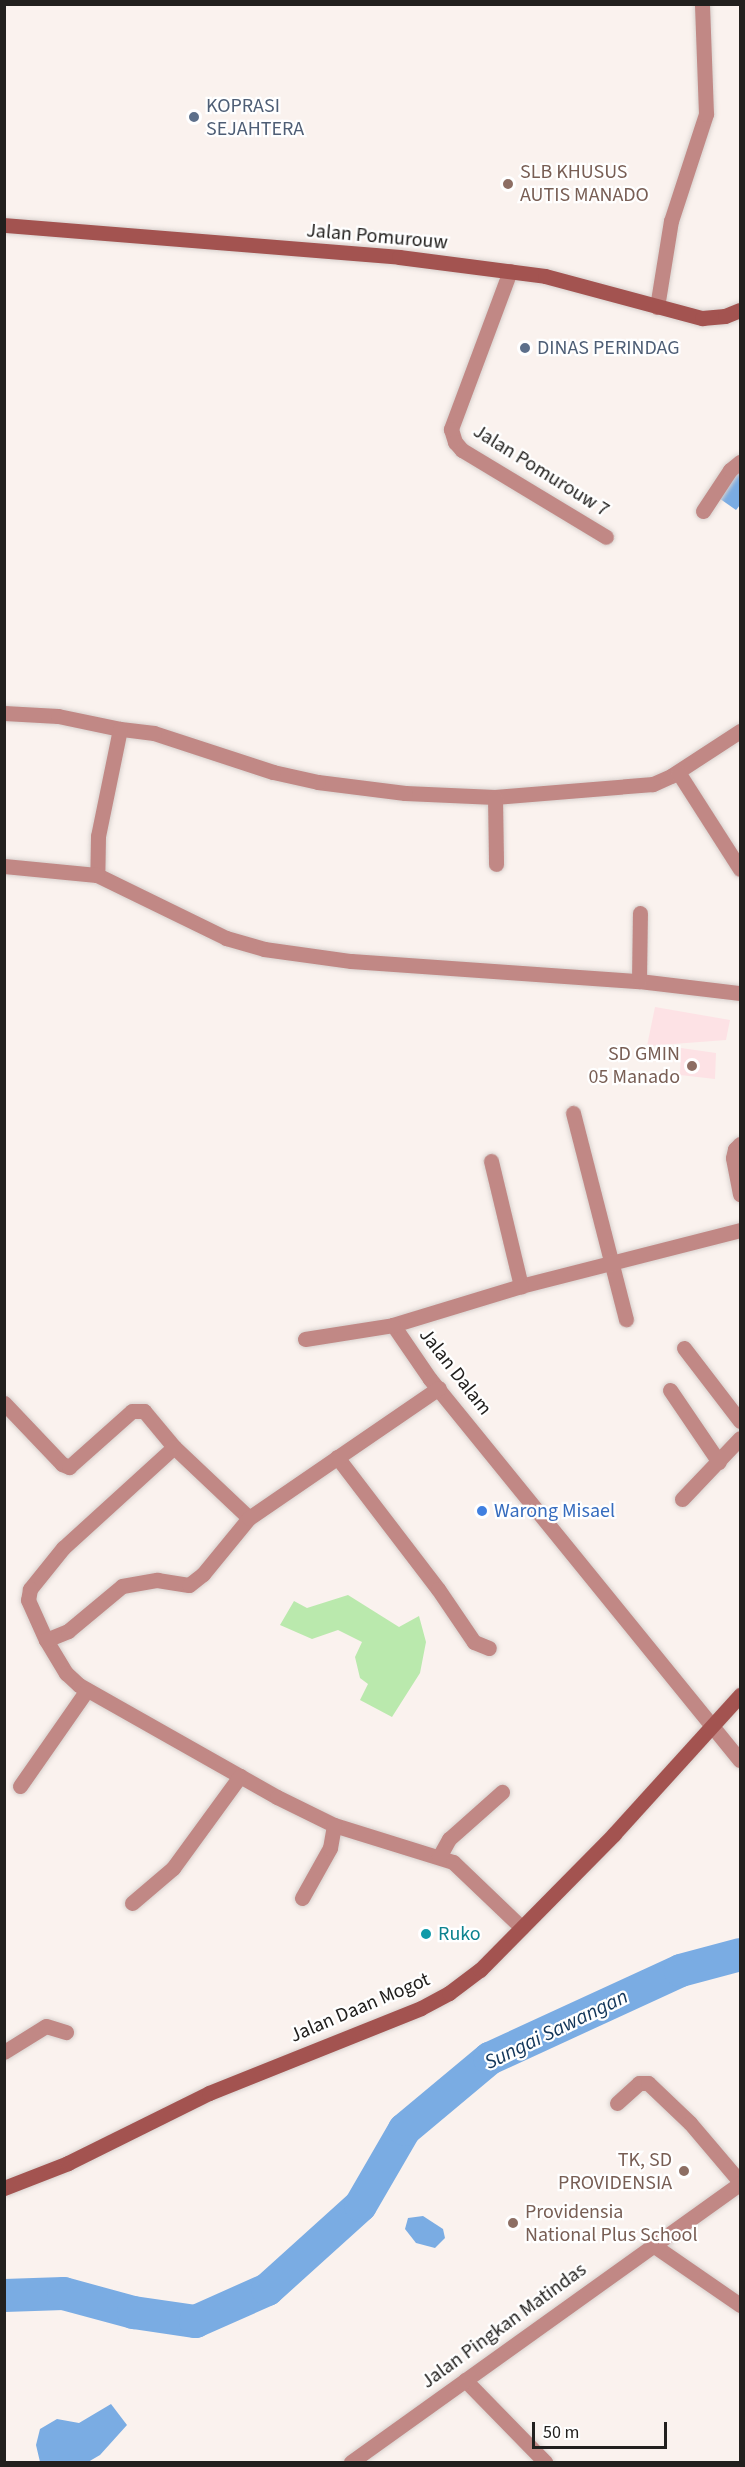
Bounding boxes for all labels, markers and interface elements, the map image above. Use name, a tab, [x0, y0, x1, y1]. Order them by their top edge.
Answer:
place label: KOPRASI SEJAHTERA	[206, 94, 304, 141]
marker: KOPRASI SEJAHTERA	[187, 110, 201, 124]
place label: SLB KHUSUS AUTIS MANADO	[520, 160, 649, 207]
marker: SLB KHUSUS AUTIS MANADO	[501, 177, 515, 191]
street label: Jalan Pomurouw	[305, 219, 449, 255]
place label: DINAS PERINDAG	[537, 336, 680, 360]
marker: DINAS PERINDAG	[518, 341, 532, 355]
street label: Jalan Pomurouw 7	[469, 420, 613, 522]
place label: SD GMIN 05 Manado	[589, 1042, 680, 1089]
marker: SD GMIN 05 Manado	[685, 1059, 699, 1073]
street label: Jalan Dalam	[414, 1324, 496, 1420]
place label: Warong Misael	[494, 1499, 615, 1523]
marker: Warong Misael	[475, 1504, 489, 1518]
place label: Ruko	[438, 1922, 481, 1946]
marker: Ruko	[419, 1927, 433, 1941]
street label: Jalan Daan Mogot	[286, 1968, 434, 2048]
water label: Sungai Sawangan	[480, 1983, 632, 2075]
place label: TK, SD PROVIDENSIA	[558, 2148, 672, 2195]
marker: TK, SD PROVIDENSIA	[677, 2164, 691, 2178]
place label: Providensia National Plus School	[525, 2200, 698, 2247]
marker: Providensia National Plus School	[506, 2216, 520, 2230]
street label: Jalan Pingkan Matindas	[417, 2258, 591, 2394]
scale bar	[535, 2410, 670, 2448]
text: 50 m	[543, 2420, 579, 2445]

